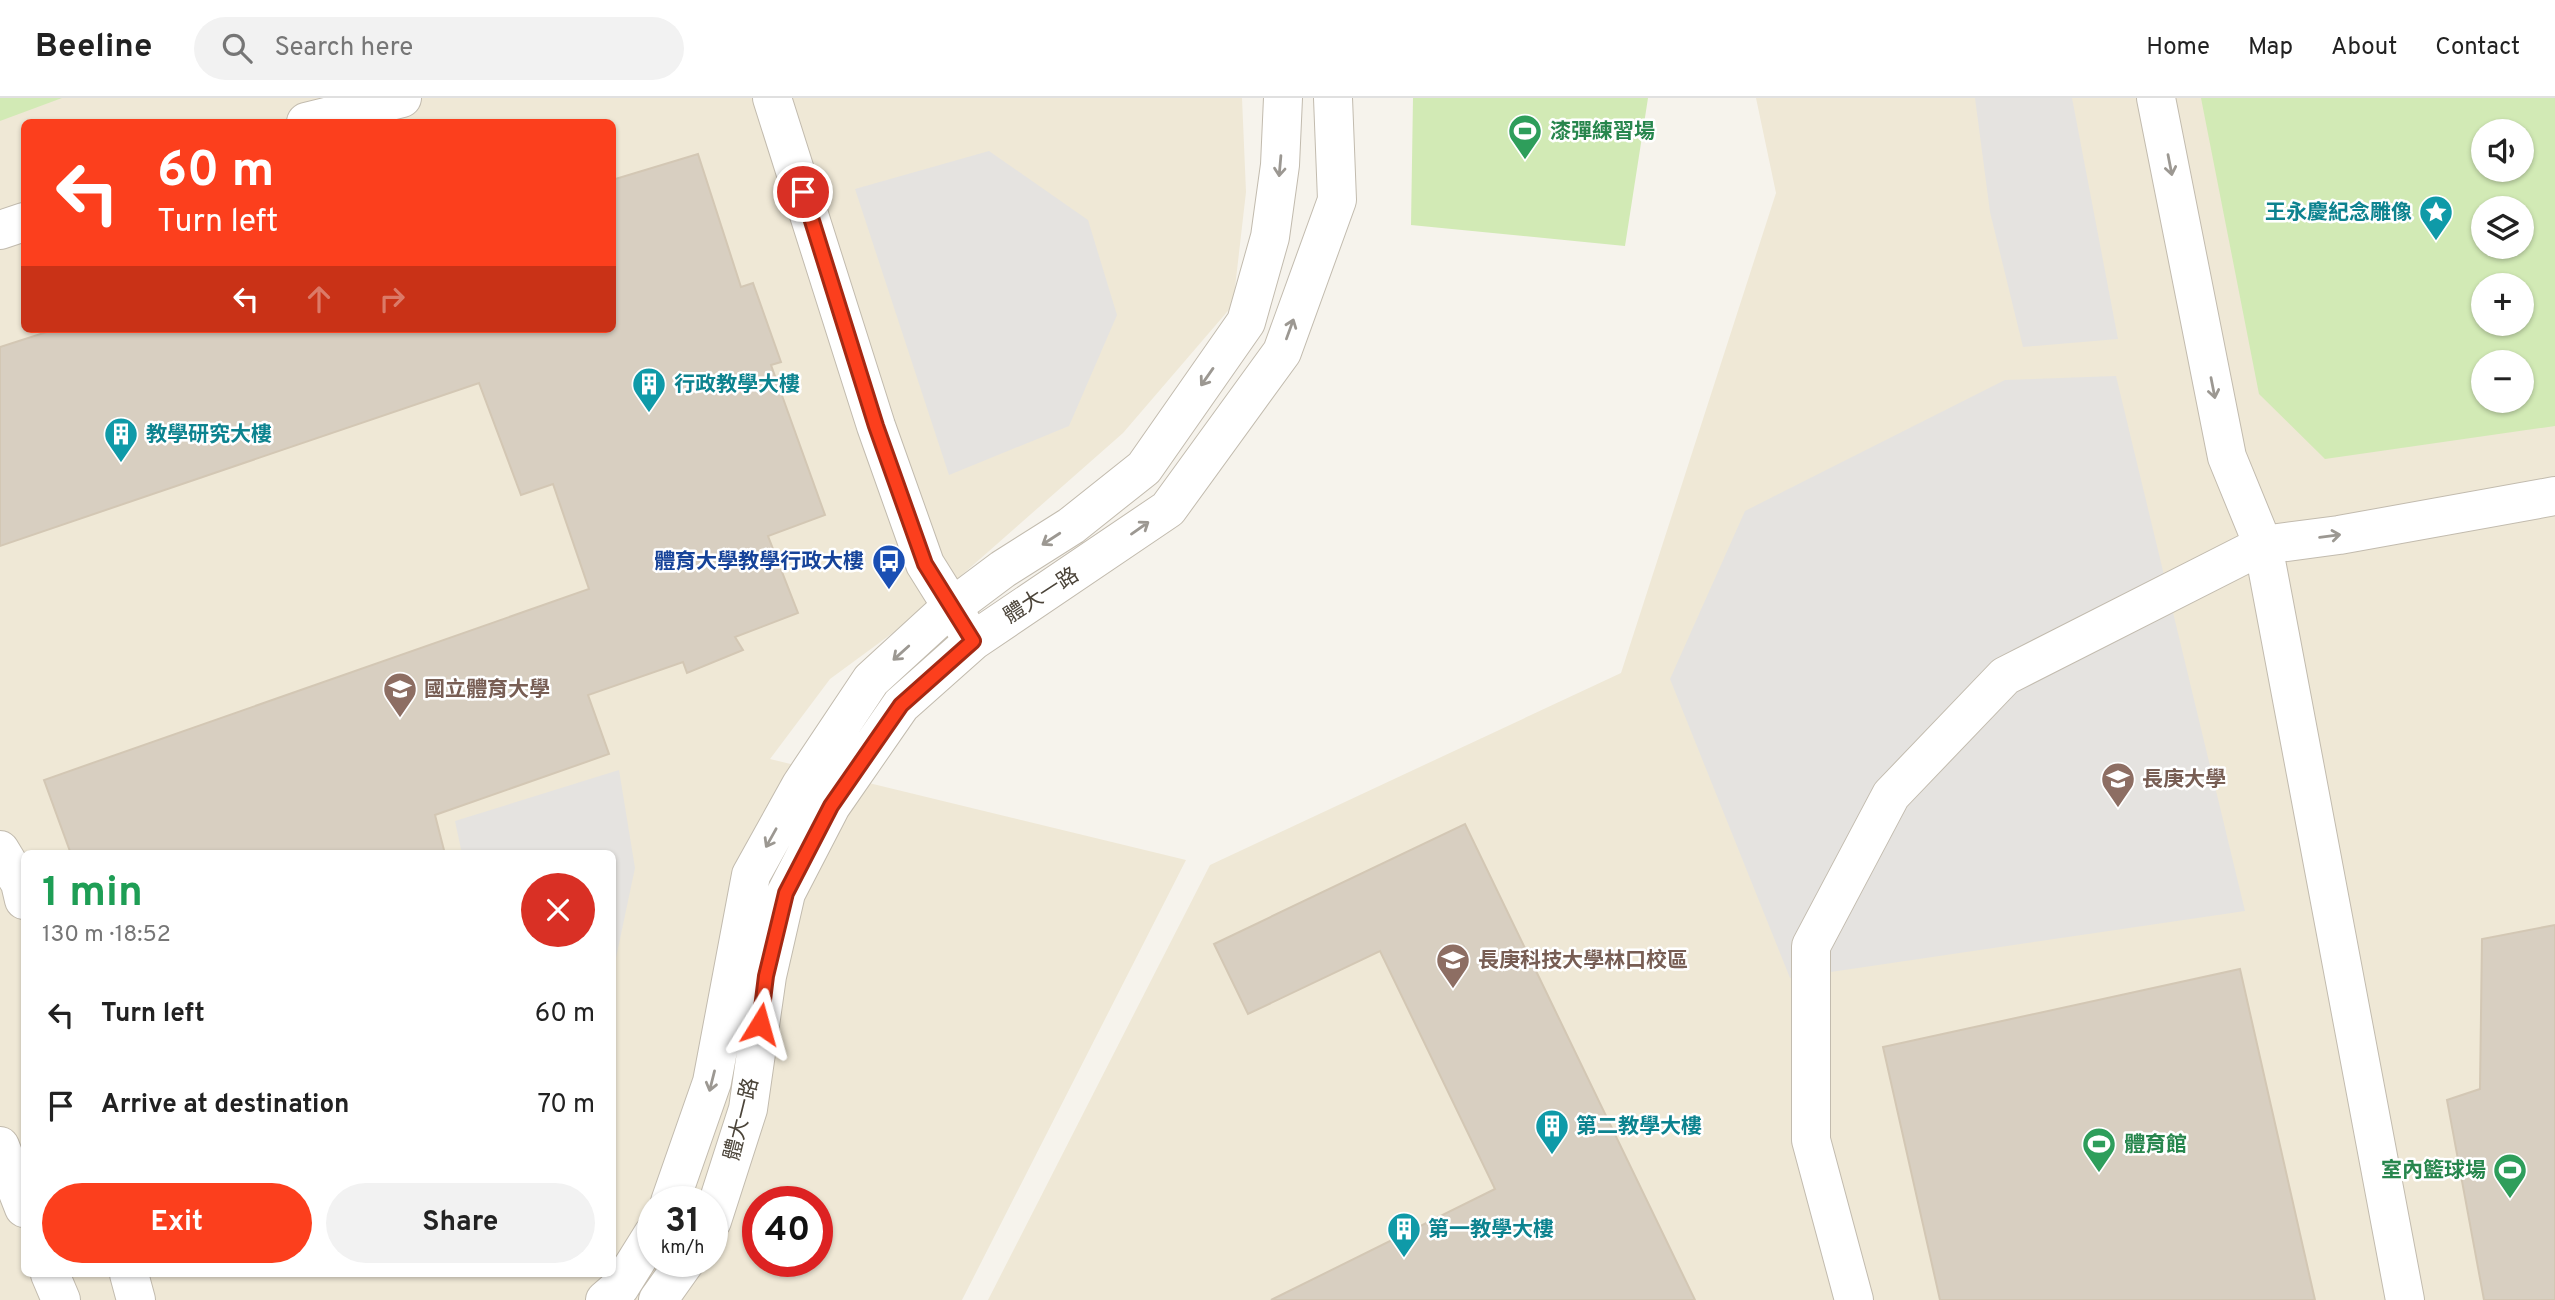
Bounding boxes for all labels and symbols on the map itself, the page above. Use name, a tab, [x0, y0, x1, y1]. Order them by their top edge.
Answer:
sports icon: 漆彈練習場	[1506, 112, 1544, 161]
place label: 漆彈練習場	[1550, 119, 1655, 146]
one-way arrow	[2163, 153, 2177, 176]
one-way arrow	[1273, 154, 1286, 177]
pin	[773, 162, 833, 222]
place icon: 王永慶紀念雕像	[2417, 193, 2455, 242]
place label: 王永慶紀念雕像	[2265, 200, 2412, 227]
one-way arrow	[1285, 318, 1297, 340]
building icon: 行政教學大樓	[630, 365, 668, 414]
one-way arrow	[1200, 367, 1214, 386]
place label: 行政教學大樓	[674, 372, 800, 399]
one-way arrow	[2207, 376, 2221, 399]
building icon: 教學研究大樓	[102, 415, 140, 464]
place label: 教學研究大樓	[146, 422, 272, 449]
one-way arrow	[1130, 521, 1149, 535]
one-way arrow	[2318, 530, 2341, 543]
one-way arrow	[1041, 532, 1061, 546]
bus stop icon: 體育大學教學行政大樓	[870, 542, 908, 591]
place label: 體育大學教學行政大樓	[654, 549, 864, 576]
street label: 體大一路	[999, 562, 1084, 630]
one-way arrow	[892, 644, 910, 660]
school or university icon: 國立體育大學	[381, 670, 419, 719]
place label: 國立體育大學	[424, 677, 550, 704]
school or university icon: 長庚大學	[2099, 760, 2137, 809]
place label: 長庚大學	[2142, 767, 2226, 794]
one-way arrow	[764, 827, 777, 848]
school or university icon: 長庚科技大學林口校區	[1434, 941, 1472, 990]
place label: 長庚科技大學林口校區	[1478, 948, 1688, 975]
position arrow	[723, 987, 797, 1061]
one-way arrow	[705, 1069, 718, 1092]
street label: 體大一路	[719, 1075, 766, 1163]
building icon: 第二教學大樓	[1533, 1107, 1571, 1156]
place label: 第二教學大樓	[1576, 1114, 1702, 1141]
sports icon: 體育館	[2080, 1125, 2118, 1174]
place label: 體育館	[2124, 1132, 2187, 1159]
sports icon: 室內籃球場	[2491, 1151, 2529, 1200]
place label: 室內籃球場	[2381, 1158, 2486, 1185]
speed limit sign: 40	[742, 1186, 833, 1277]
building icon: 第一教學大樓	[1385, 1210, 1423, 1259]
place label: 第一教學大樓	[1428, 1217, 1554, 1244]

